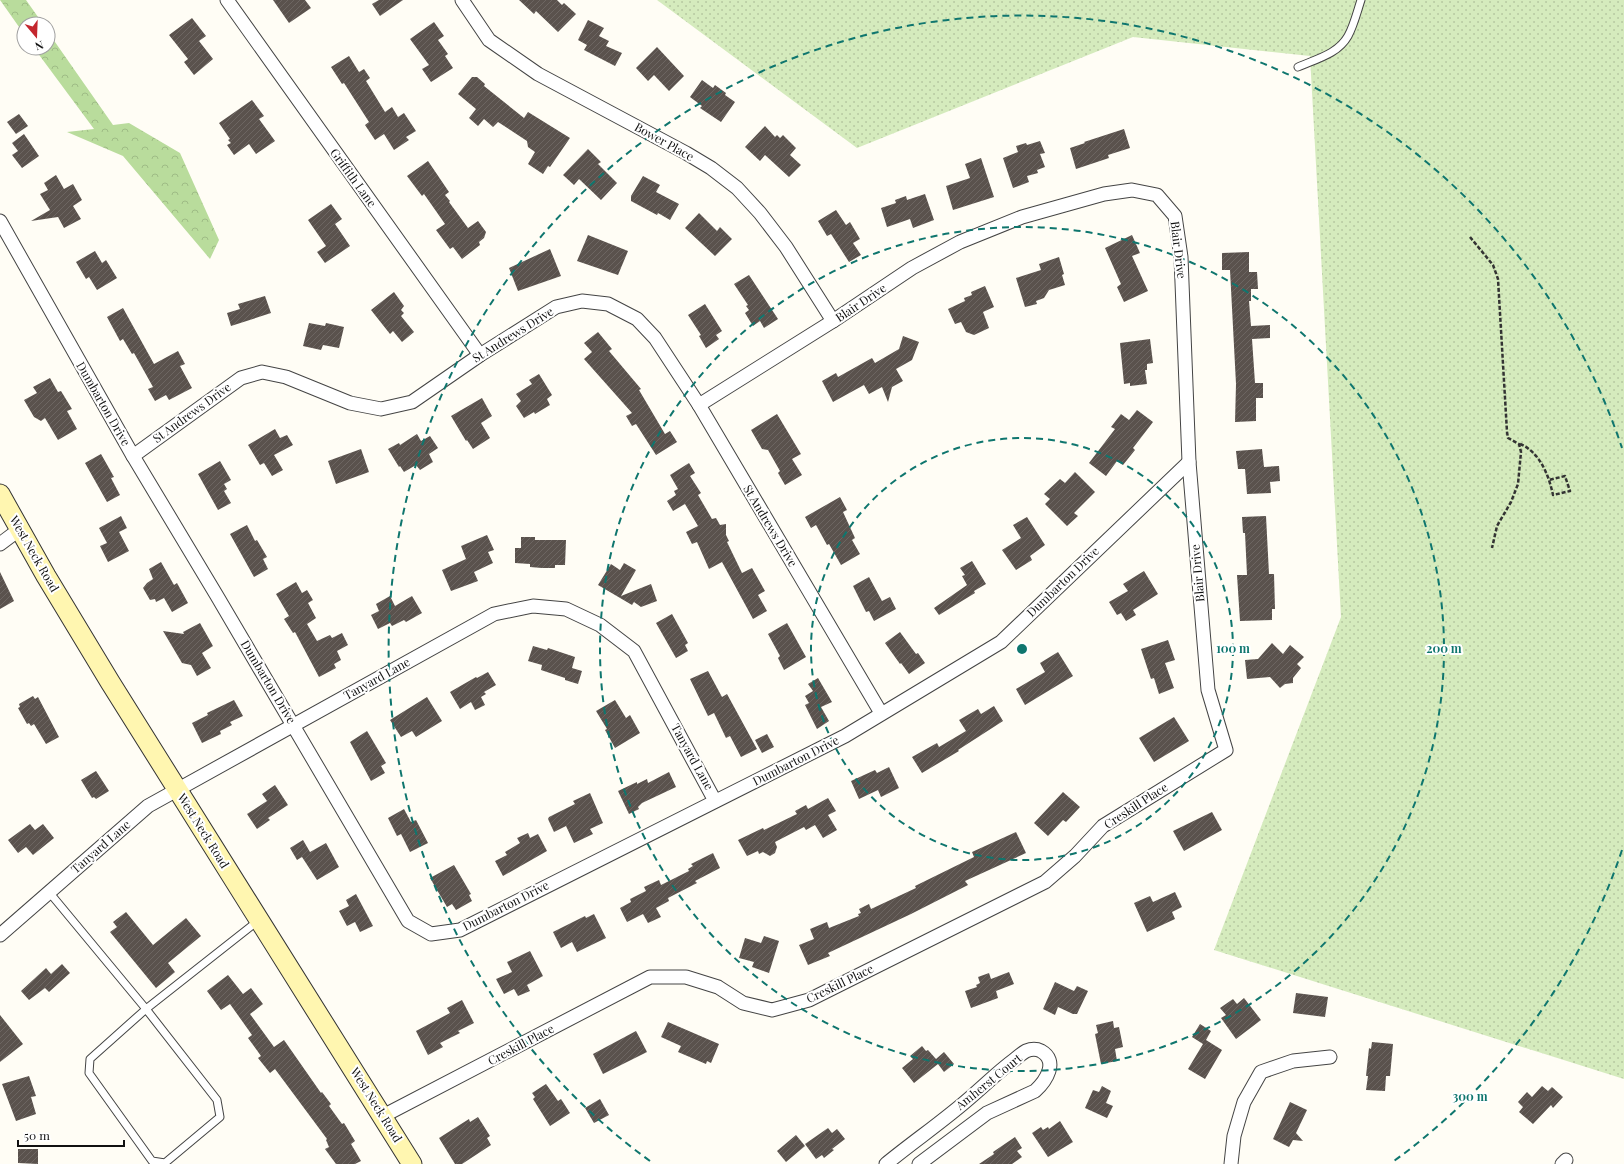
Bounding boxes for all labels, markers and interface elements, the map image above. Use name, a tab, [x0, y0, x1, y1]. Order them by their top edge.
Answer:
north arrow	[16, 16, 56, 56]
text: N	[33, 38, 46, 54]
street label: Bower Place	[632, 118, 697, 164]
street label: Griffith Lane	[327, 145, 381, 210]
street label: Blair Drive	[1168, 220, 1190, 280]
street label: Blair Drive	[832, 279, 889, 325]
street label: St Andrews Drive	[469, 303, 556, 366]
street label: Dumbarton Drive	[73, 358, 134, 449]
street label: St Andrews Drive	[149, 378, 234, 446]
street label: St Andrews Drive	[740, 482, 802, 569]
street label: West Neck Road	[6, 512, 63, 595]
street label: Dumbarton Drive	[1023, 543, 1102, 620]
street label: Blair Drive	[1187, 544, 1207, 603]
street label: Dumbarton Drive	[238, 637, 300, 726]
text: 100 m	[1216, 640, 1250, 656]
text: 200 m	[1426, 640, 1462, 656]
centre of rings	[1015, 642, 1029, 656]
street label: Tanyard Lane	[340, 653, 413, 703]
street label: Tanyard Lane	[668, 720, 718, 793]
street label: Dumbarton Drive	[750, 731, 841, 789]
street label: Creskill Place	[1100, 779, 1170, 832]
street label: West Neck Road	[174, 789, 233, 871]
street label: Tanyard Lane	[67, 816, 133, 876]
street label: Dumbarton Drive	[460, 876, 551, 934]
street label: Creskill Place	[803, 960, 876, 1006]
street label: Creskill Place	[485, 1020, 557, 1068]
street label: Amherst Court	[951, 1049, 1025, 1113]
street label: West Neck Road	[347, 1063, 406, 1145]
text: 300 m	[1453, 1088, 1488, 1104]
scale bar	[18, 1122, 124, 1148]
text: 50 m	[24, 1127, 50, 1143]

